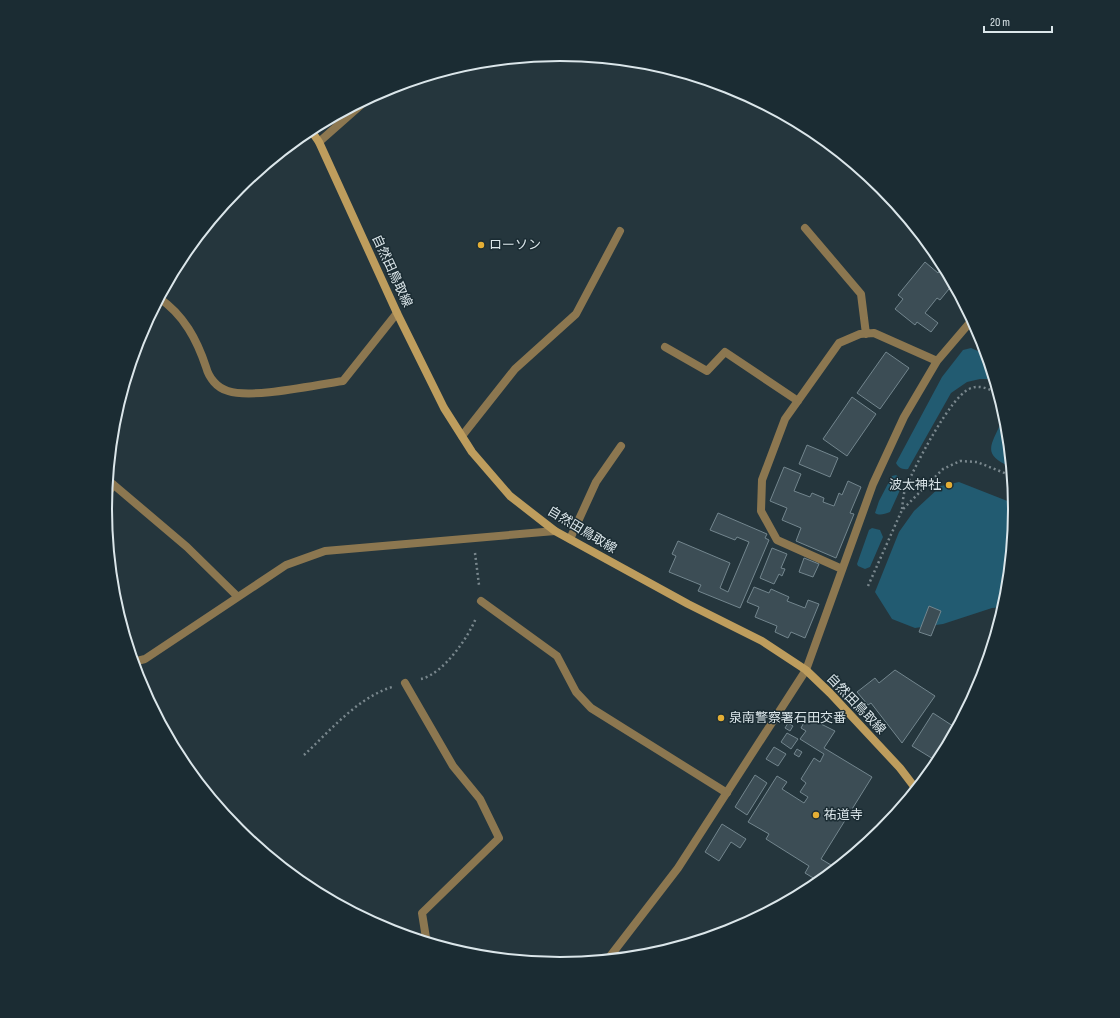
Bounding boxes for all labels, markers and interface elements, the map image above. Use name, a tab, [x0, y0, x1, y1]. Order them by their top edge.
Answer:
scale bar	[984, 8, 1052, 34]
text: 20 m	[990, 15, 1010, 30]
street label: 自然田鳥取線	[368, 232, 416, 310]
place label: ローソン	[489, 237, 541, 253]
marker: ローソン	[476, 240, 486, 250]
place label: 波太神社	[889, 477, 941, 493]
marker: 波太神社	[944, 480, 954, 490]
street label: 自然田鳥取線	[544, 503, 620, 557]
street label: 自然田鳥取線	[823, 670, 889, 738]
place label: 泉南警察署石田交番	[729, 710, 846, 726]
marker: 泉南警察署石田交番	[716, 713, 726, 723]
place label: 祐道寺	[824, 807, 863, 823]
marker: 祐道寺	[811, 810, 821, 820]

